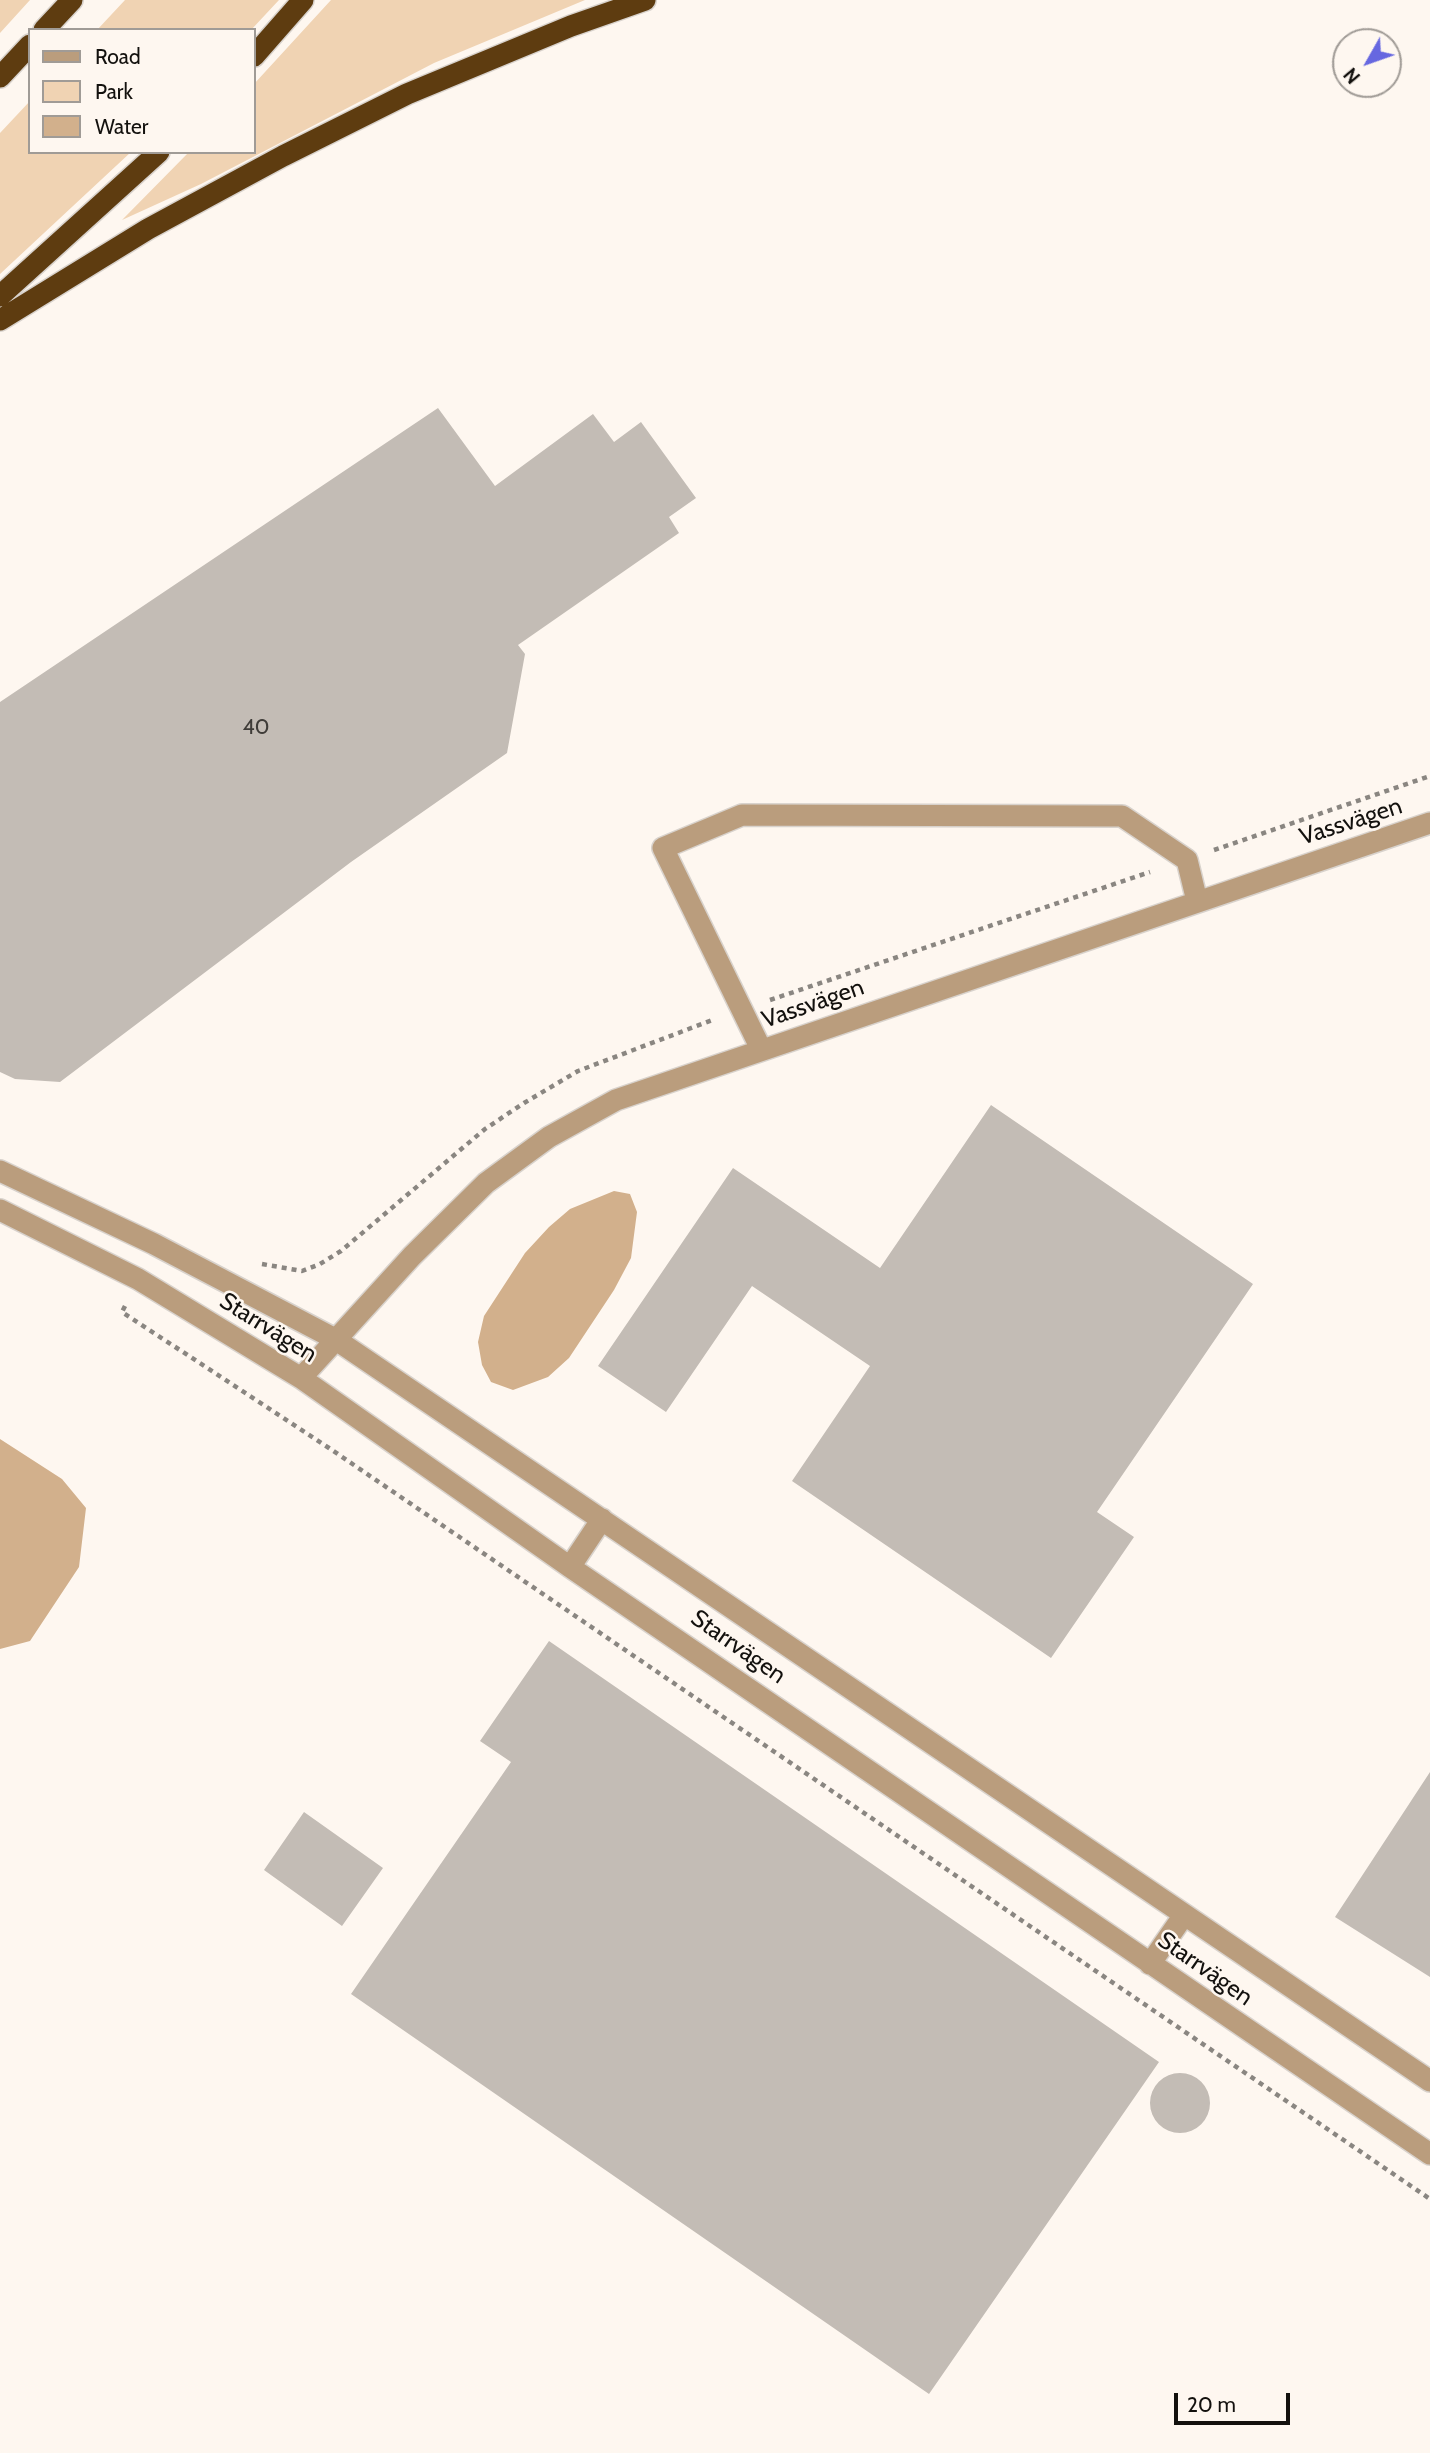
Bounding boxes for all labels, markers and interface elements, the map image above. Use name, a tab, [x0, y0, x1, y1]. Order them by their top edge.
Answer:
legend	[28, 28, 256, 154]
north arrow	[1332, 28, 1402, 98]
text: Road	[95, 44, 141, 69]
text: N	[1339, 63, 1365, 88]
text: Park	[95, 79, 133, 104]
text: Water	[95, 114, 148, 139]
house number: 40	[243, 715, 269, 741]
street label: Vassvägen	[1296, 792, 1406, 852]
street label: Vassvägen	[758, 973, 868, 1035]
street label: Starrvägen	[214, 1287, 322, 1369]
street label: Starrvägen	[685, 1604, 791, 1690]
street label: Starrvägen	[1152, 1926, 1258, 2012]
scale bar	[1178, 2380, 1294, 2424]
text: 20 m	[1187, 2392, 1236, 2417]

